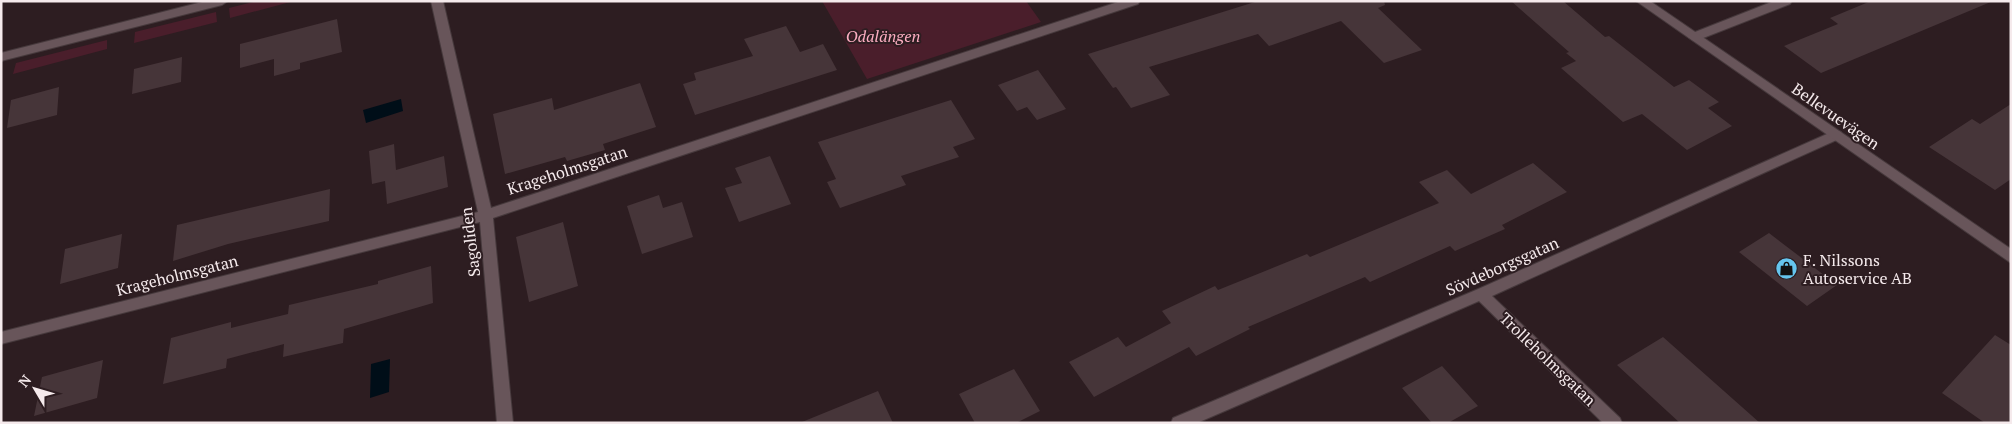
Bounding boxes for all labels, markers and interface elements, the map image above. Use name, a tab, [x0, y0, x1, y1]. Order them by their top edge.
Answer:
park label: Odalängen	[846, 25, 920, 47]
street label: Bellevuevägen	[1788, 78, 1885, 155]
street label: Krageholmsgatan	[504, 140, 630, 200]
street label: Sagoliden	[455, 205, 485, 278]
street label: Sövdeborgsgatan	[1442, 231, 1562, 301]
street label: Krageholmsgatan	[114, 249, 241, 301]
place label: F. Nilssons Autoservice AB	[1803, 249, 1912, 289]
shop icon: F. Nilssons Autoservice AB	[1775, 257, 1799, 281]
street label: Trolleholmsgatan	[1495, 307, 1601, 411]
north arrow	[10, 364, 60, 414]
text: N	[14, 370, 35, 391]

